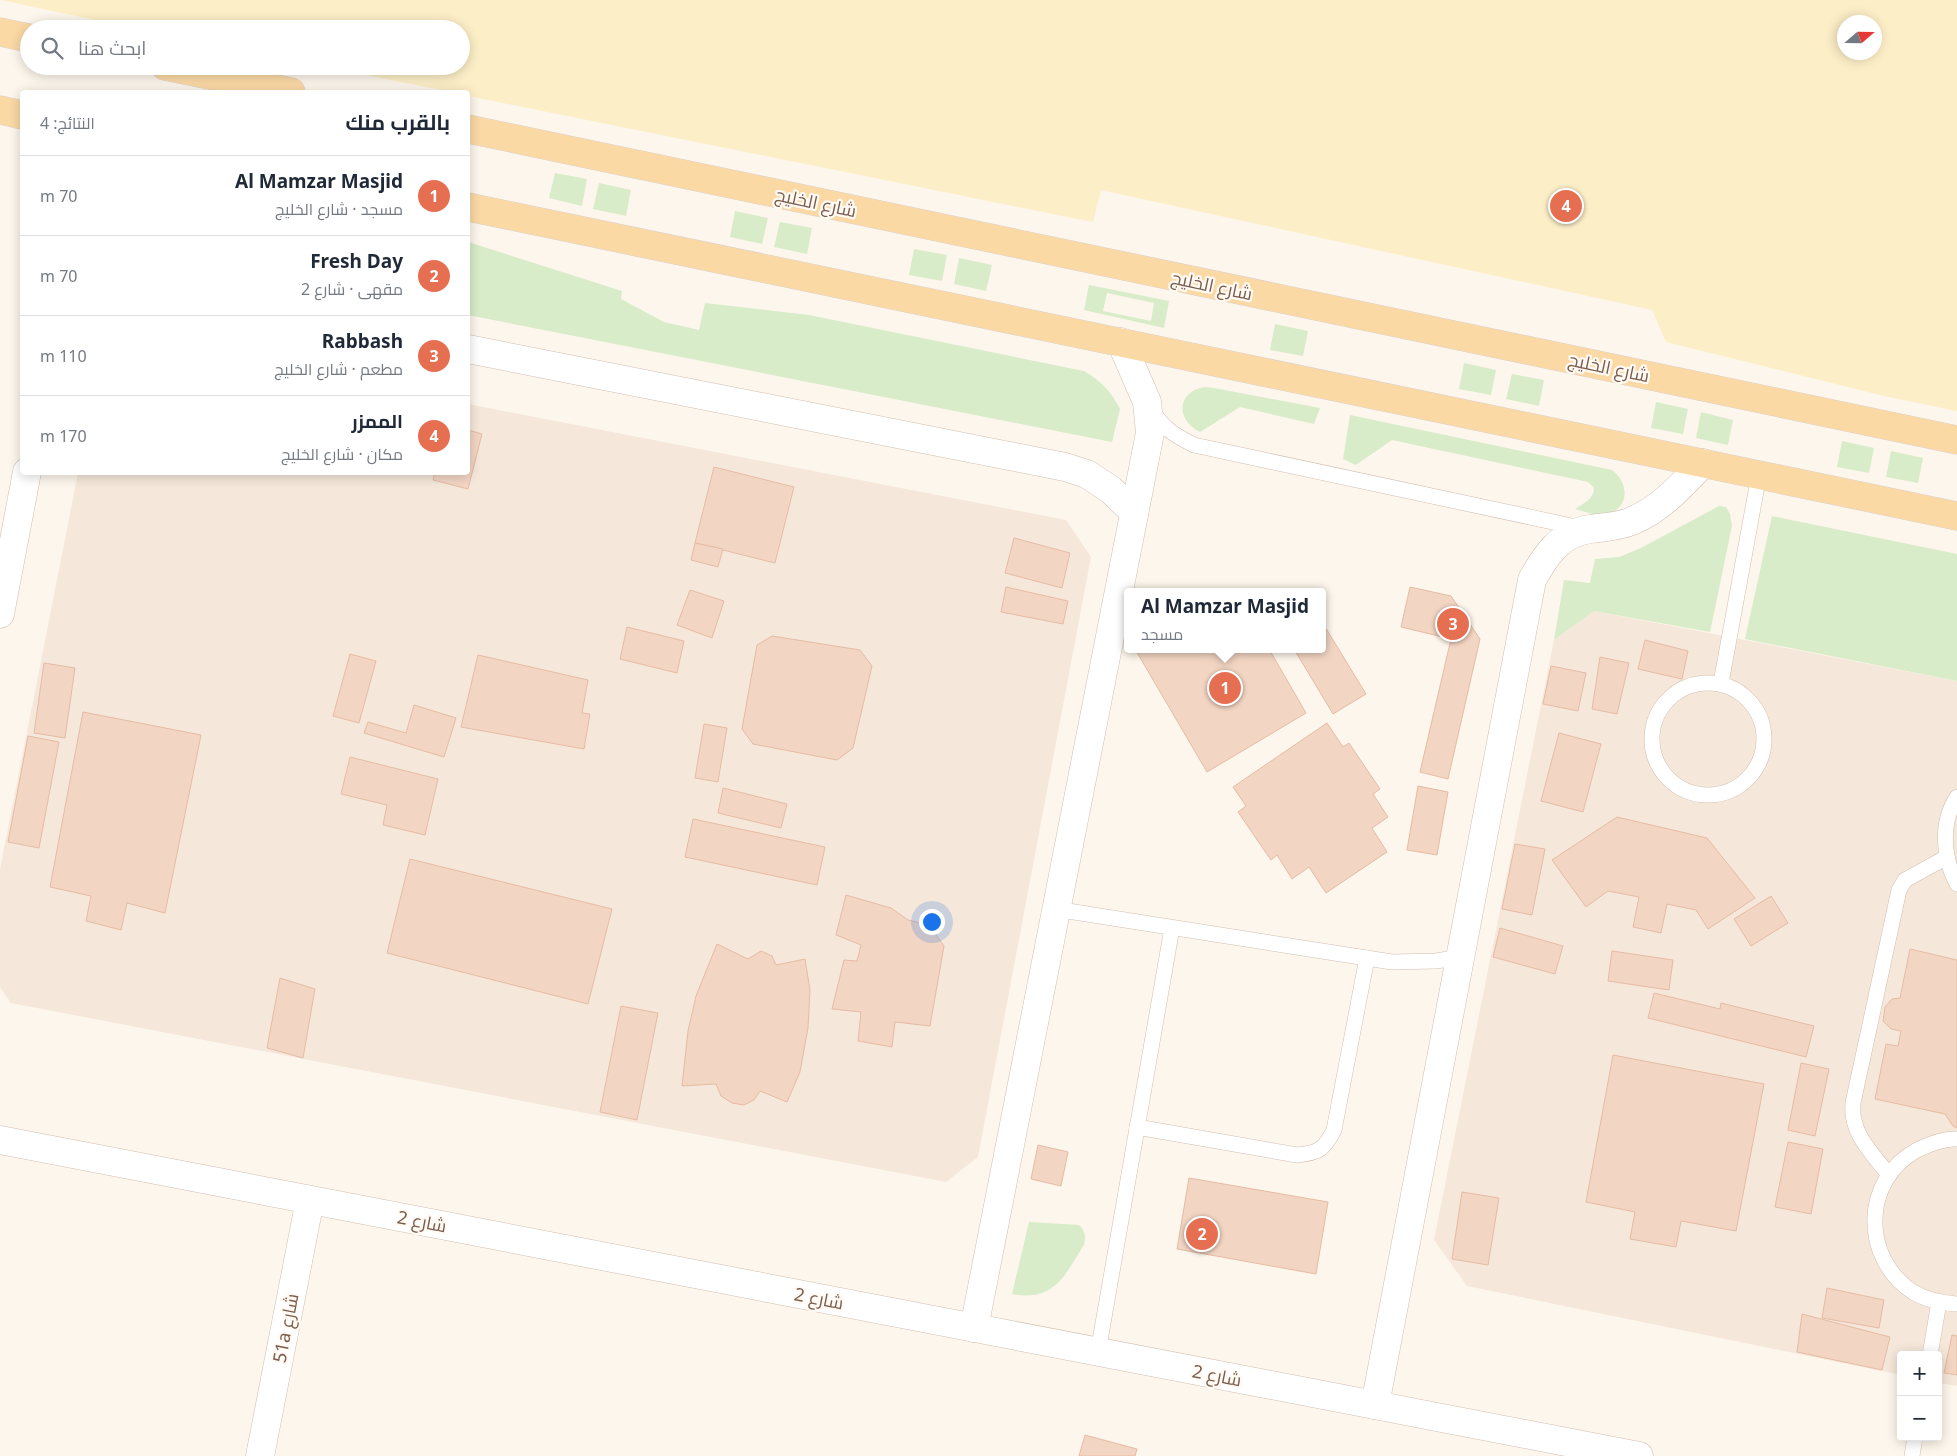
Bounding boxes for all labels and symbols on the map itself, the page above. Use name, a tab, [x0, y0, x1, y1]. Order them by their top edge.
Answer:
north arrow	[1837, 15, 1882, 60]
street label: شارع الخليج	[773, 182, 859, 223]
pin: 4	[1550, 187, 1582, 225]
street label: شارع الخليج	[1169, 265, 1255, 306]
street label: شارع الخليج	[1566, 347, 1652, 388]
pin: 3	[1437, 605, 1469, 643]
pin: 1	[1209, 669, 1241, 707]
your location	[919, 909, 945, 935]
street label: شارع 2	[395, 1204, 449, 1239]
pin: 2	[1186, 1215, 1218, 1253]
street label: شارع 2	[792, 1281, 846, 1316]
street label: 51a شارع	[267, 1291, 304, 1365]
street label: شارع 2	[1190, 1358, 1244, 1393]

